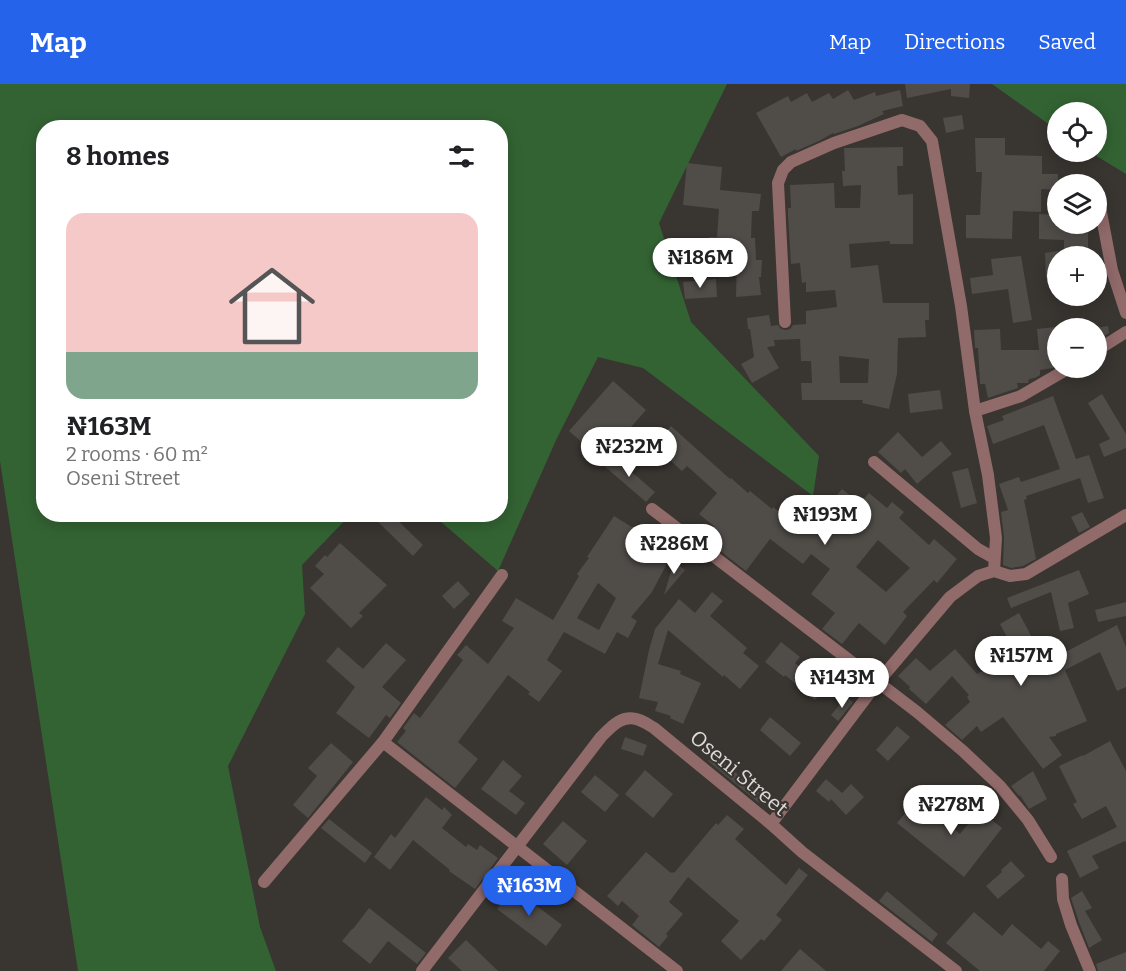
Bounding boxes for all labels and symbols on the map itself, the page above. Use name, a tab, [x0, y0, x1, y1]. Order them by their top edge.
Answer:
pin: ₦186M	[658, 238, 742, 289]
pin: ₦232M	[587, 427, 671, 478]
pin: ₦193M	[783, 495, 867, 546]
pin: ₦286M	[632, 524, 716, 575]
pin: ₦157M	[979, 636, 1063, 687]
pin: ₦143M	[800, 658, 884, 709]
street label: Oseni Street	[685, 724, 794, 822]
pin: ₦278M	[909, 785, 993, 836]
pin: ₦163M	[487, 866, 571, 917]

